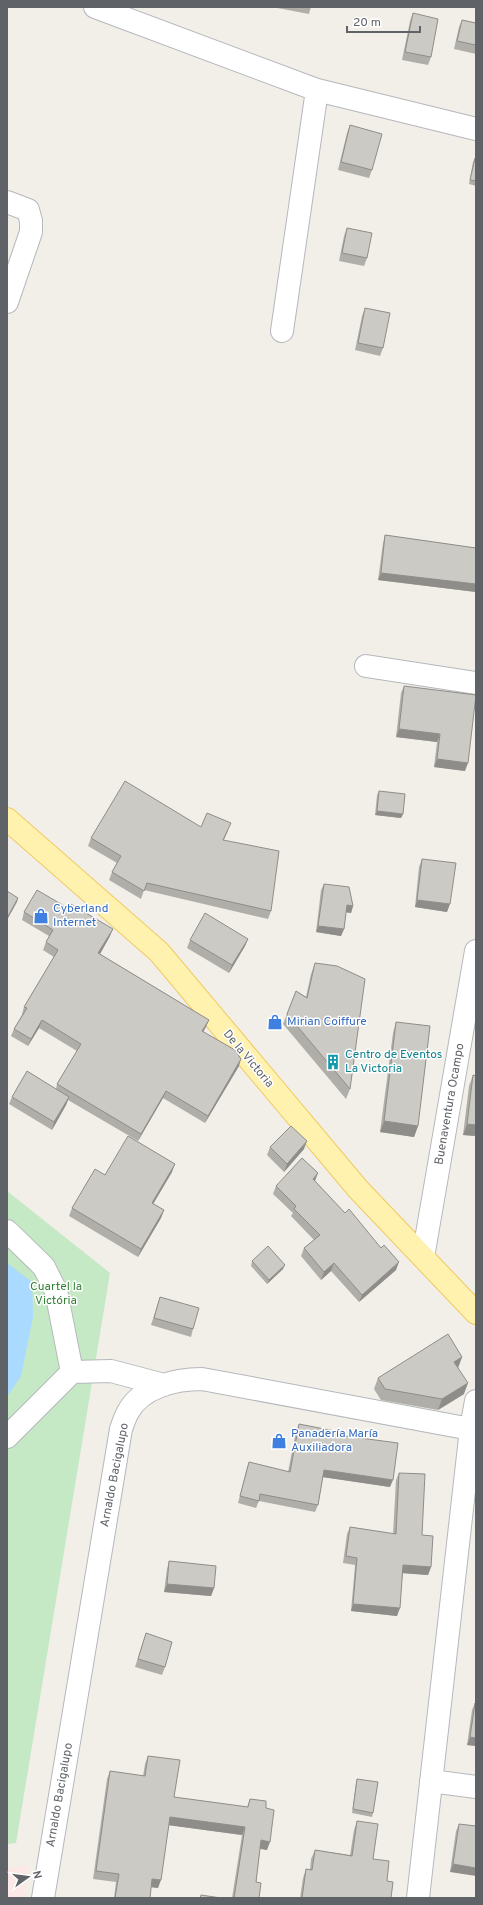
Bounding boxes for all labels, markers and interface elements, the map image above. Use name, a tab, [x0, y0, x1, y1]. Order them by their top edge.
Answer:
scale bar	[347, 8, 420, 34]
text: 20 m	[353, 15, 381, 31]
place label: Cyberland Internet	[53, 901, 108, 931]
shop icon: Cyberland Internet	[32, 907, 50, 925]
shop icon: Mirian Coiffure	[266, 1013, 284, 1031]
place label: Mirian Coiffure	[287, 1014, 367, 1030]
street label: De la Victoria	[219, 1027, 277, 1091]
street label: Buenaventura Ocampo	[431, 1042, 469, 1166]
place label: Centro de Eventos La Victoria	[345, 1047, 442, 1077]
building icon: Centro de Eventos La Victoria	[324, 1053, 342, 1071]
park label: Cuartel la Victória	[30, 1279, 82, 1309]
street label: Arnaldo Bacigalupo	[97, 1421, 133, 1528]
place label: Panadería María Auxiliadora	[291, 1426, 378, 1456]
shop icon: Panadería María Auxiliadora	[270, 1432, 288, 1450]
street label: Arnaldo Bacigalupo	[43, 1741, 77, 1848]
north arrow	[8, 1857, 48, 1897]
text: N	[29, 1869, 44, 1880]

